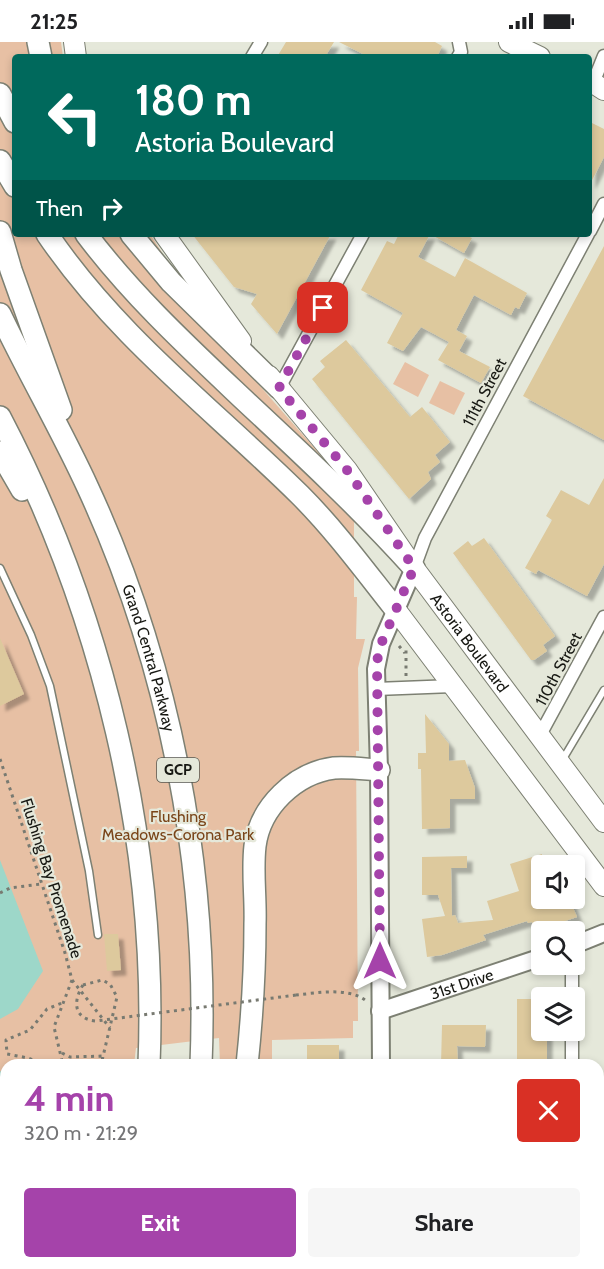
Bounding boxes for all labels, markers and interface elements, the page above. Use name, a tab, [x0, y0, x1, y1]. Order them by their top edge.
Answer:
text: 21:25	[30, 8, 78, 35]
text: 180 m	[135, 74, 251, 126]
icon: left	[36, 78, 114, 156]
text: Astoria Boulevard	[135, 126, 334, 159]
icon: right	[95, 192, 128, 225]
text: Then	[36, 195, 83, 222]
pin	[297, 282, 348, 333]
icon: arrive	[306, 291, 339, 324]
street label: 111th Street	[459, 354, 511, 430]
street label: Grand Central Parkway	[118, 582, 179, 734]
street label: Astoria Boulevard	[426, 590, 512, 696]
street label: 110th Street	[531, 629, 586, 709]
road number: GCP	[157, 758, 199, 782]
street label: Flushing Bay Promenade	[17, 796, 86, 960]
park label: Flushing Meadows-Corona Park	[102, 807, 255, 844]
map controls	[531, 855, 585, 1041]
button: sound	[531, 855, 585, 909]
button: search	[531, 921, 585, 975]
position arrow	[348, 929, 412, 993]
street label: 31st Drive	[428, 965, 496, 1004]
button: layers	[531, 987, 585, 1041]
text: 4 min	[24, 1076, 114, 1120]
button: close	[517, 1079, 580, 1142]
text: 320 m · 21:29	[24, 1121, 138, 1145]
button: Exit	[24, 1188, 296, 1257]
button: Share	[308, 1188, 580, 1257]

